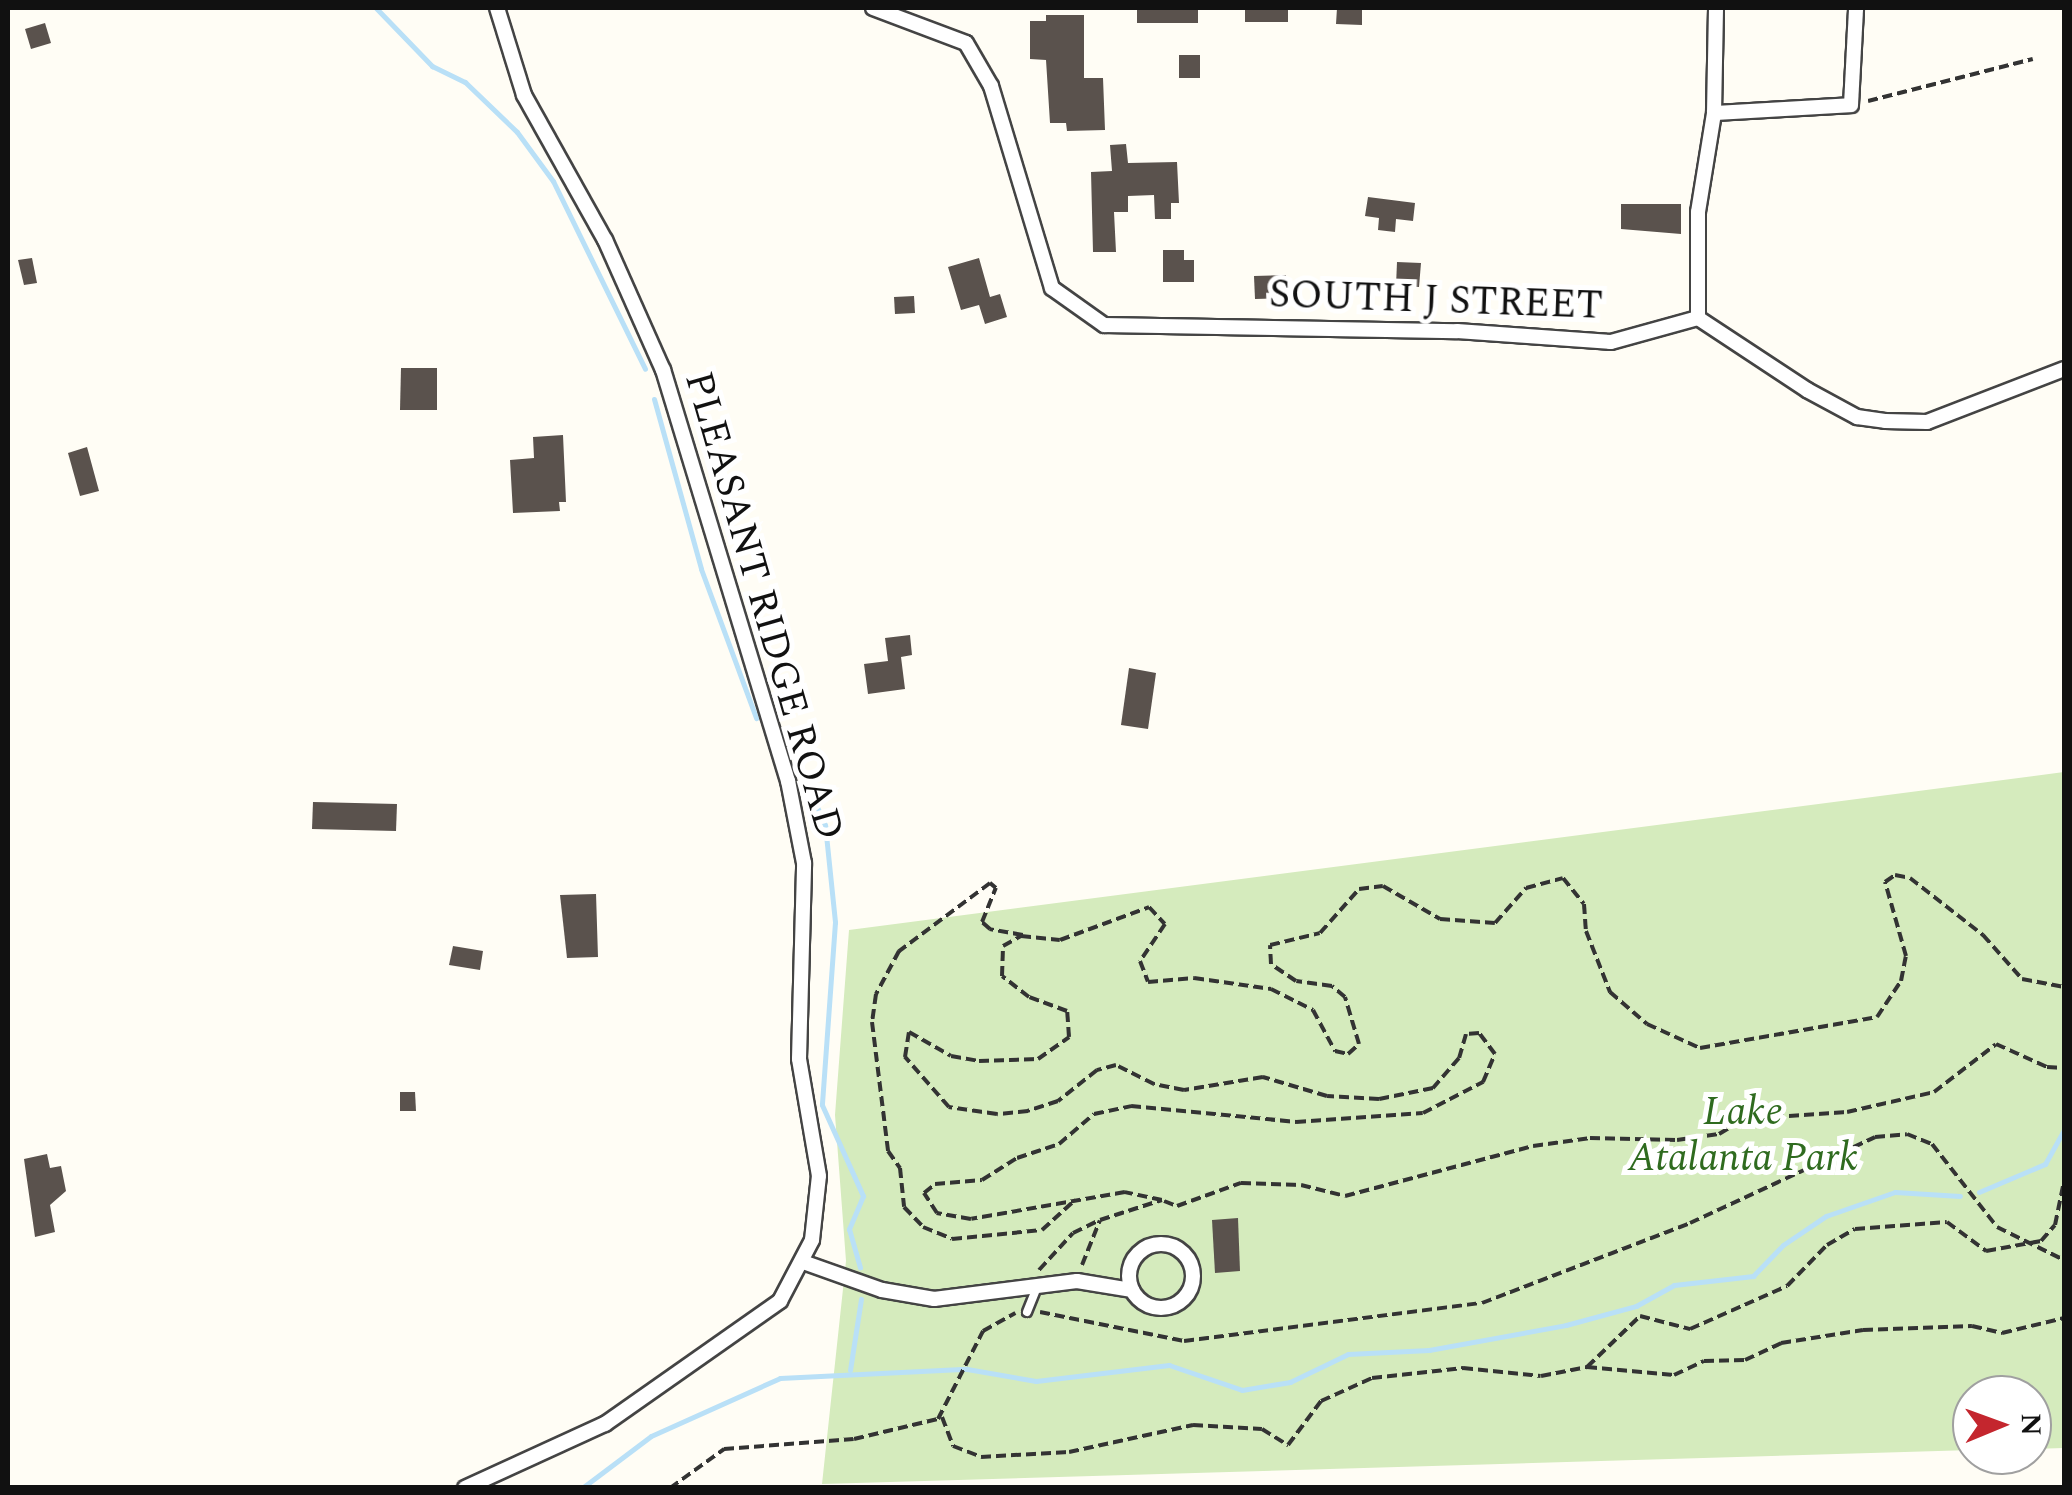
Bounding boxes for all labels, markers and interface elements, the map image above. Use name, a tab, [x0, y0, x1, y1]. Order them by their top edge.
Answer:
street label: SOUTH J STREET	[1268, 271, 1604, 331]
street label: PLEASANT RIDGE ROAD	[673, 366, 853, 846]
park label: Lake Atalanta Park	[1628, 1089, 1858, 1183]
north arrow	[1952, 1375, 2052, 1475]
text: N	[2009, 1413, 2052, 1436]

